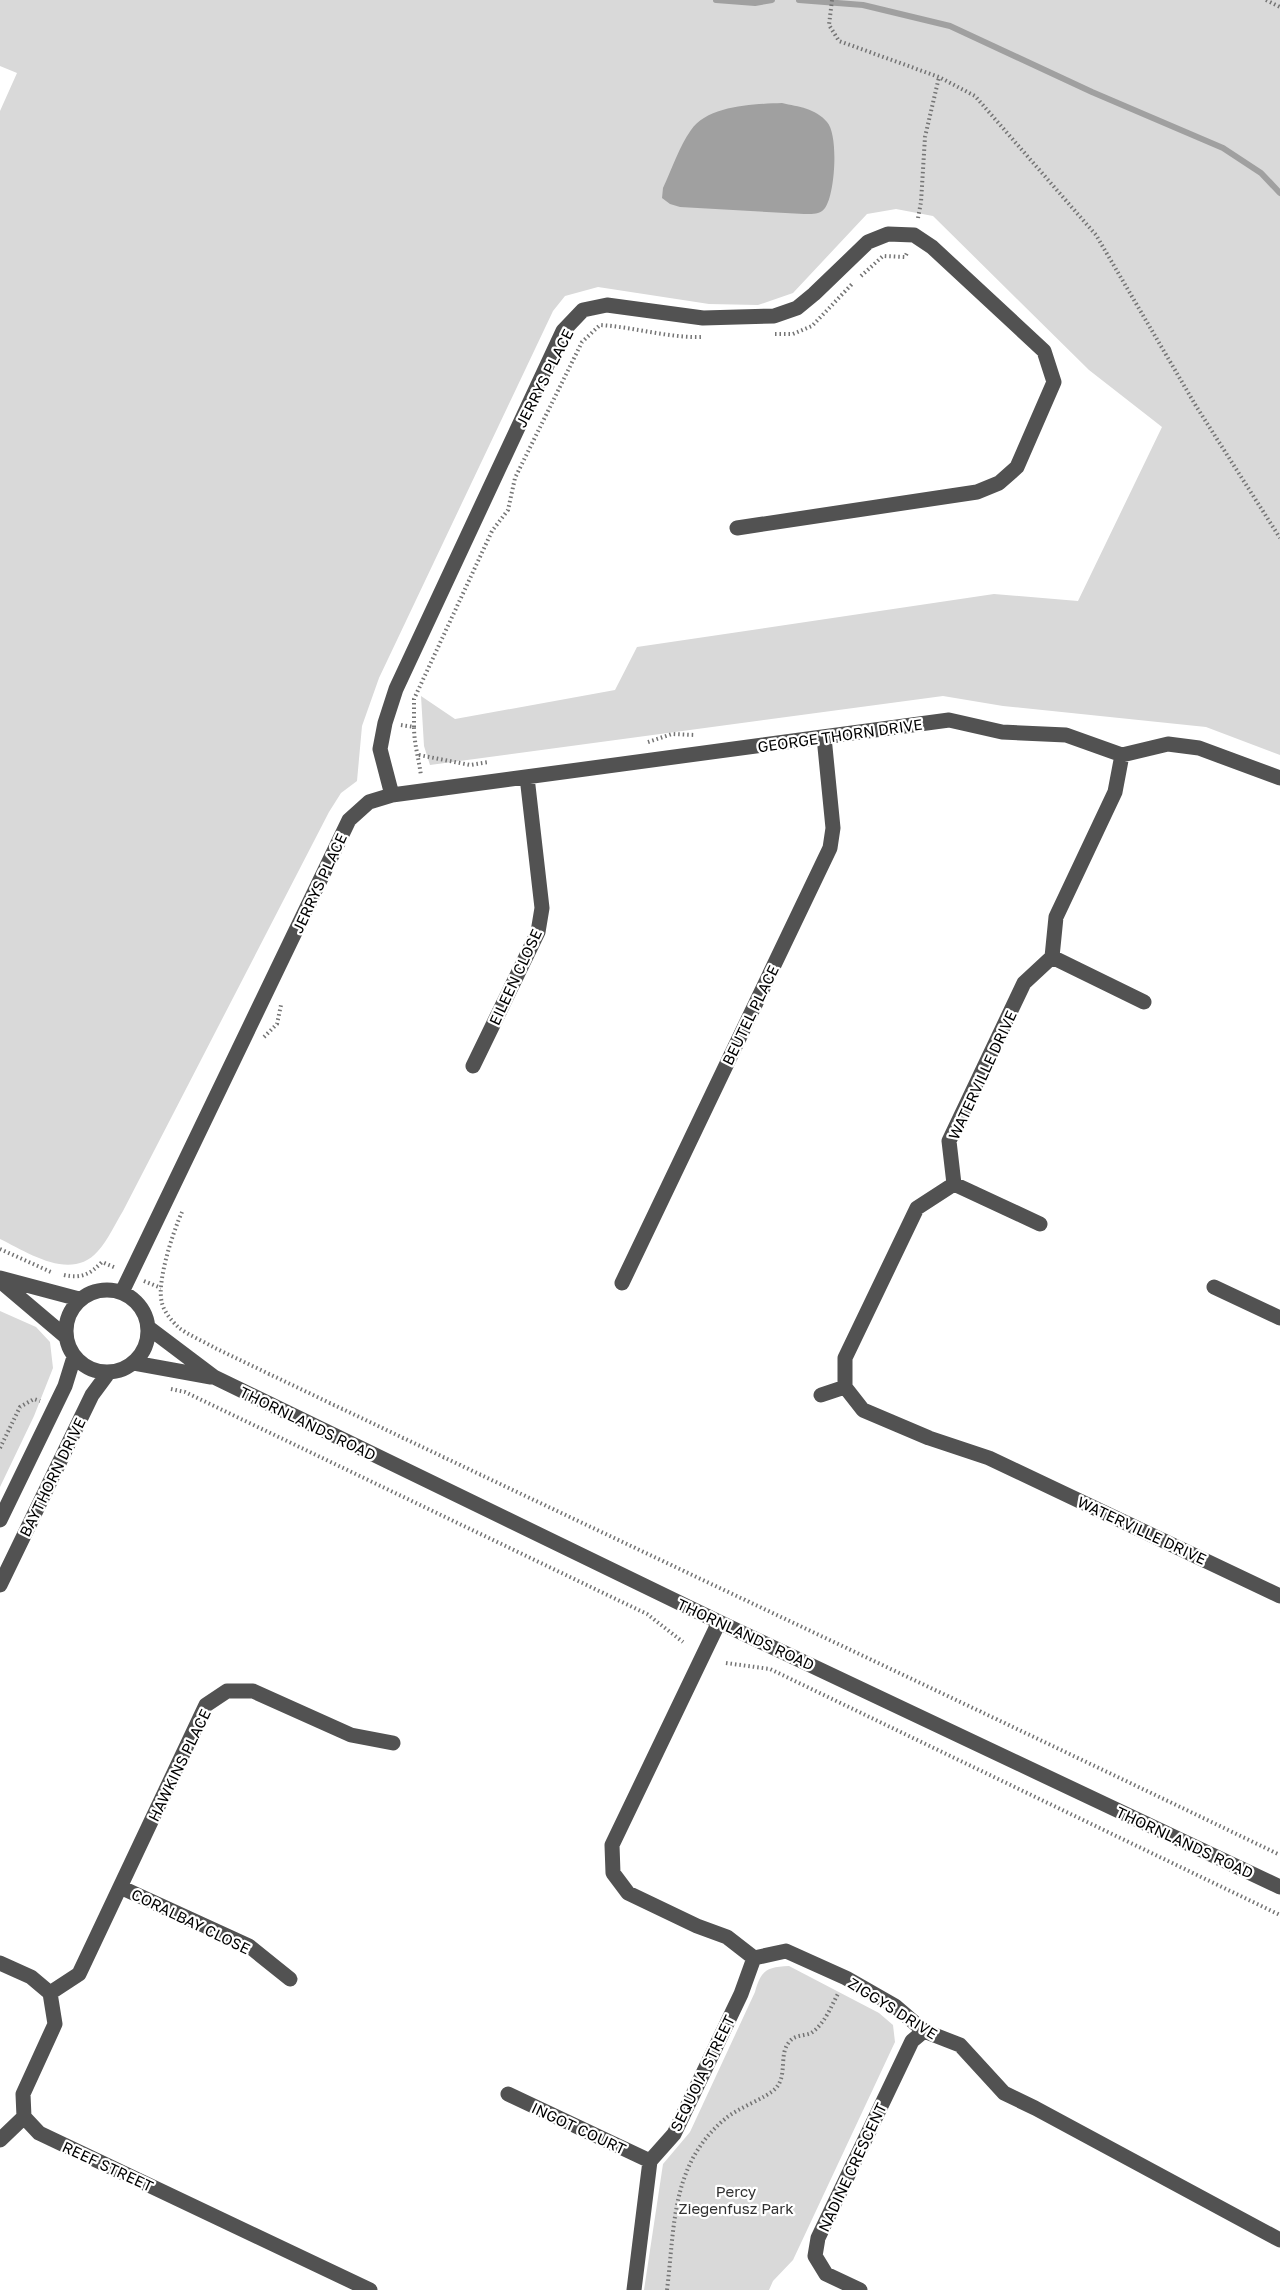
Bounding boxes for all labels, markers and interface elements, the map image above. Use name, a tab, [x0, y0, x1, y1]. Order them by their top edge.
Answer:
street label: JERRYS PLACE	[511, 326, 577, 430]
street label: GEORGE THORN DRIVE	[756, 715, 924, 755]
street label: JERRYS PLACE	[288, 830, 350, 936]
street label: EILEEN CLOSE	[485, 926, 545, 1028]
street label: BEUTEL PLACE	[718, 962, 782, 1068]
street label: WATERVILLE DRIVE	[944, 1008, 1020, 1142]
street label: THORNLANDS ROAD	[237, 1382, 379, 1464]
street label: BAYTHORN DRIVE	[15, 1415, 89, 1539]
street label: WATERVILLE DRIVE	[1075, 1492, 1209, 1568]
street label: THORNLANDS ROAD	[675, 1594, 817, 1674]
street label: HAWKINS PLACE	[144, 1706, 214, 1824]
street label: THORNLANDS ROAD	[1114, 1802, 1256, 1882]
street label: CORALBAY CLOSE	[129, 1884, 253, 1958]
street label: ZIGGYS DRIVE	[845, 1973, 941, 2043]
street label: SEQUOIA STREET	[666, 2012, 738, 2134]
street label: INGOT COURT	[529, 2098, 629, 2158]
street label: NADINE CRESCENT	[814, 2100, 890, 2234]
street label: REEF STREET	[60, 2137, 156, 2195]
park label: Percy Ziegenfusz Park	[678, 2182, 794, 2217]

